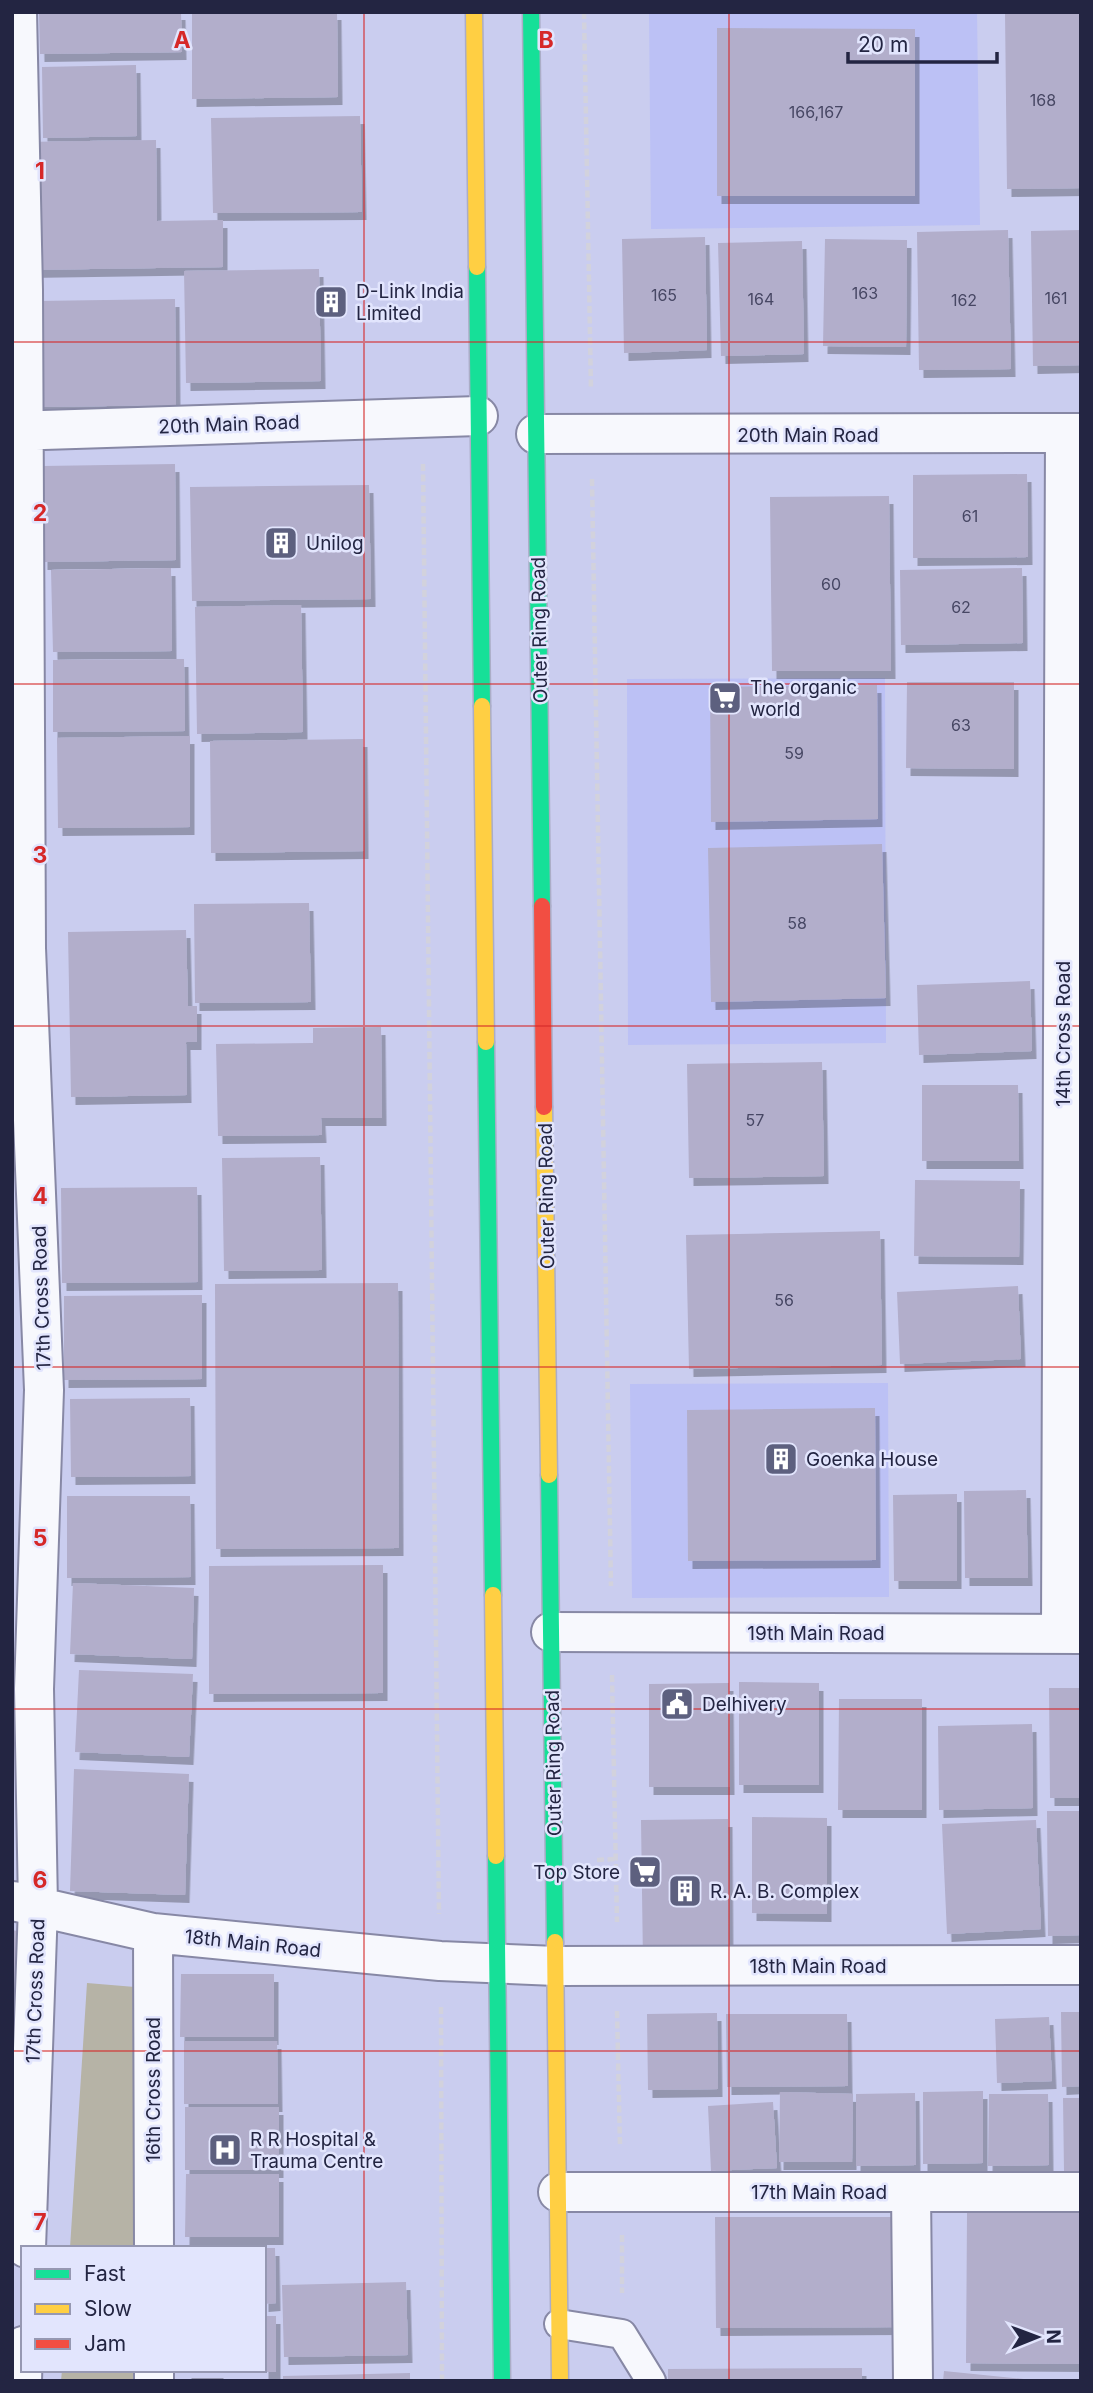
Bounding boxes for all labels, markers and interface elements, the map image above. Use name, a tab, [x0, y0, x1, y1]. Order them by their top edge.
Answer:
scale bar	[848, 21, 997, 65]
text: A	[173, 26, 191, 54]
text: B	[538, 26, 554, 54]
text: 20 m	[858, 32, 908, 57]
house number: 168	[1030, 90, 1056, 110]
house number: 166,167	[789, 102, 843, 122]
text: 1	[35, 157, 45, 185]
place label: D-Link India Limited	[356, 280, 464, 325]
building icon: D-Link India Limited	[312, 283, 350, 321]
house number: 163	[852, 283, 878, 303]
house number: 165	[651, 285, 677, 305]
house number: 161	[1045, 288, 1067, 308]
house number: 164	[748, 289, 774, 309]
house number: 162	[951, 290, 977, 310]
street label: 20th Main Road	[158, 411, 300, 438]
street label: 20th Main Road	[737, 424, 879, 447]
text: 2	[33, 499, 47, 527]
house number: 61	[962, 506, 978, 526]
building icon: Unilog	[262, 524, 300, 562]
place label: Unilog	[306, 532, 364, 555]
street label: Outer Ring Road	[527, 557, 552, 703]
house number: 60	[821, 574, 841, 594]
house number: 62	[951, 597, 971, 617]
place label: The organic world	[750, 676, 857, 721]
supermarket icon: The organic world	[706, 679, 744, 717]
house number: 63	[951, 715, 971, 735]
house number: 59	[784, 743, 804, 763]
text: 3	[33, 841, 47, 869]
house number: 58	[787, 913, 807, 933]
street label: 14th Cross Road	[1052, 961, 1075, 1107]
house number: 57	[746, 1110, 764, 1130]
street label: Outer Ring Road	[534, 1123, 559, 1269]
text: 4	[32, 1182, 48, 1210]
street label: 17th Cross Road	[27, 1225, 56, 1371]
house number: 56	[774, 1290, 794, 1310]
building icon: Goenka House	[762, 1440, 800, 1478]
place label: Goenka House	[806, 1448, 938, 1471]
text: 5	[33, 1524, 47, 1552]
street label: 19th Main Road	[747, 1622, 885, 1645]
public building icon: Delhivery	[658, 1685, 696, 1723]
street label: Outer Ring Road	[541, 1690, 566, 1836]
place label: Delhivery	[702, 1693, 787, 1716]
supermarket icon: Top Store	[626, 1853, 664, 1891]
place label: Top Store	[533, 1861, 620, 1884]
text: 6	[33, 1866, 47, 1894]
building icon: R. A. B. Complex	[666, 1872, 704, 1910]
place label: R. A. B. Complex	[710, 1880, 859, 1903]
street label: 17th Cross Road	[21, 1918, 50, 2064]
street label: 18th Main Road	[184, 1925, 322, 1962]
street label: 18th Main Road	[749, 1955, 887, 1978]
street label: 16th Cross Road	[142, 2017, 165, 2163]
place label: R R Hospital & Trauma Centre	[250, 2128, 383, 2173]
hospital icon: R R Hospital & Trauma Centre	[206, 2131, 244, 2169]
street label: 17th Main Road	[751, 2181, 887, 2204]
text: 7	[33, 2208, 47, 2236]
legend	[21, 2246, 266, 2372]
text: Fast	[84, 2261, 126, 2286]
text: Slow	[84, 2296, 132, 2321]
north arrow	[1002, 2302, 1072, 2372]
text: N	[1042, 2329, 1065, 2344]
text: Jam	[84, 2331, 126, 2356]

